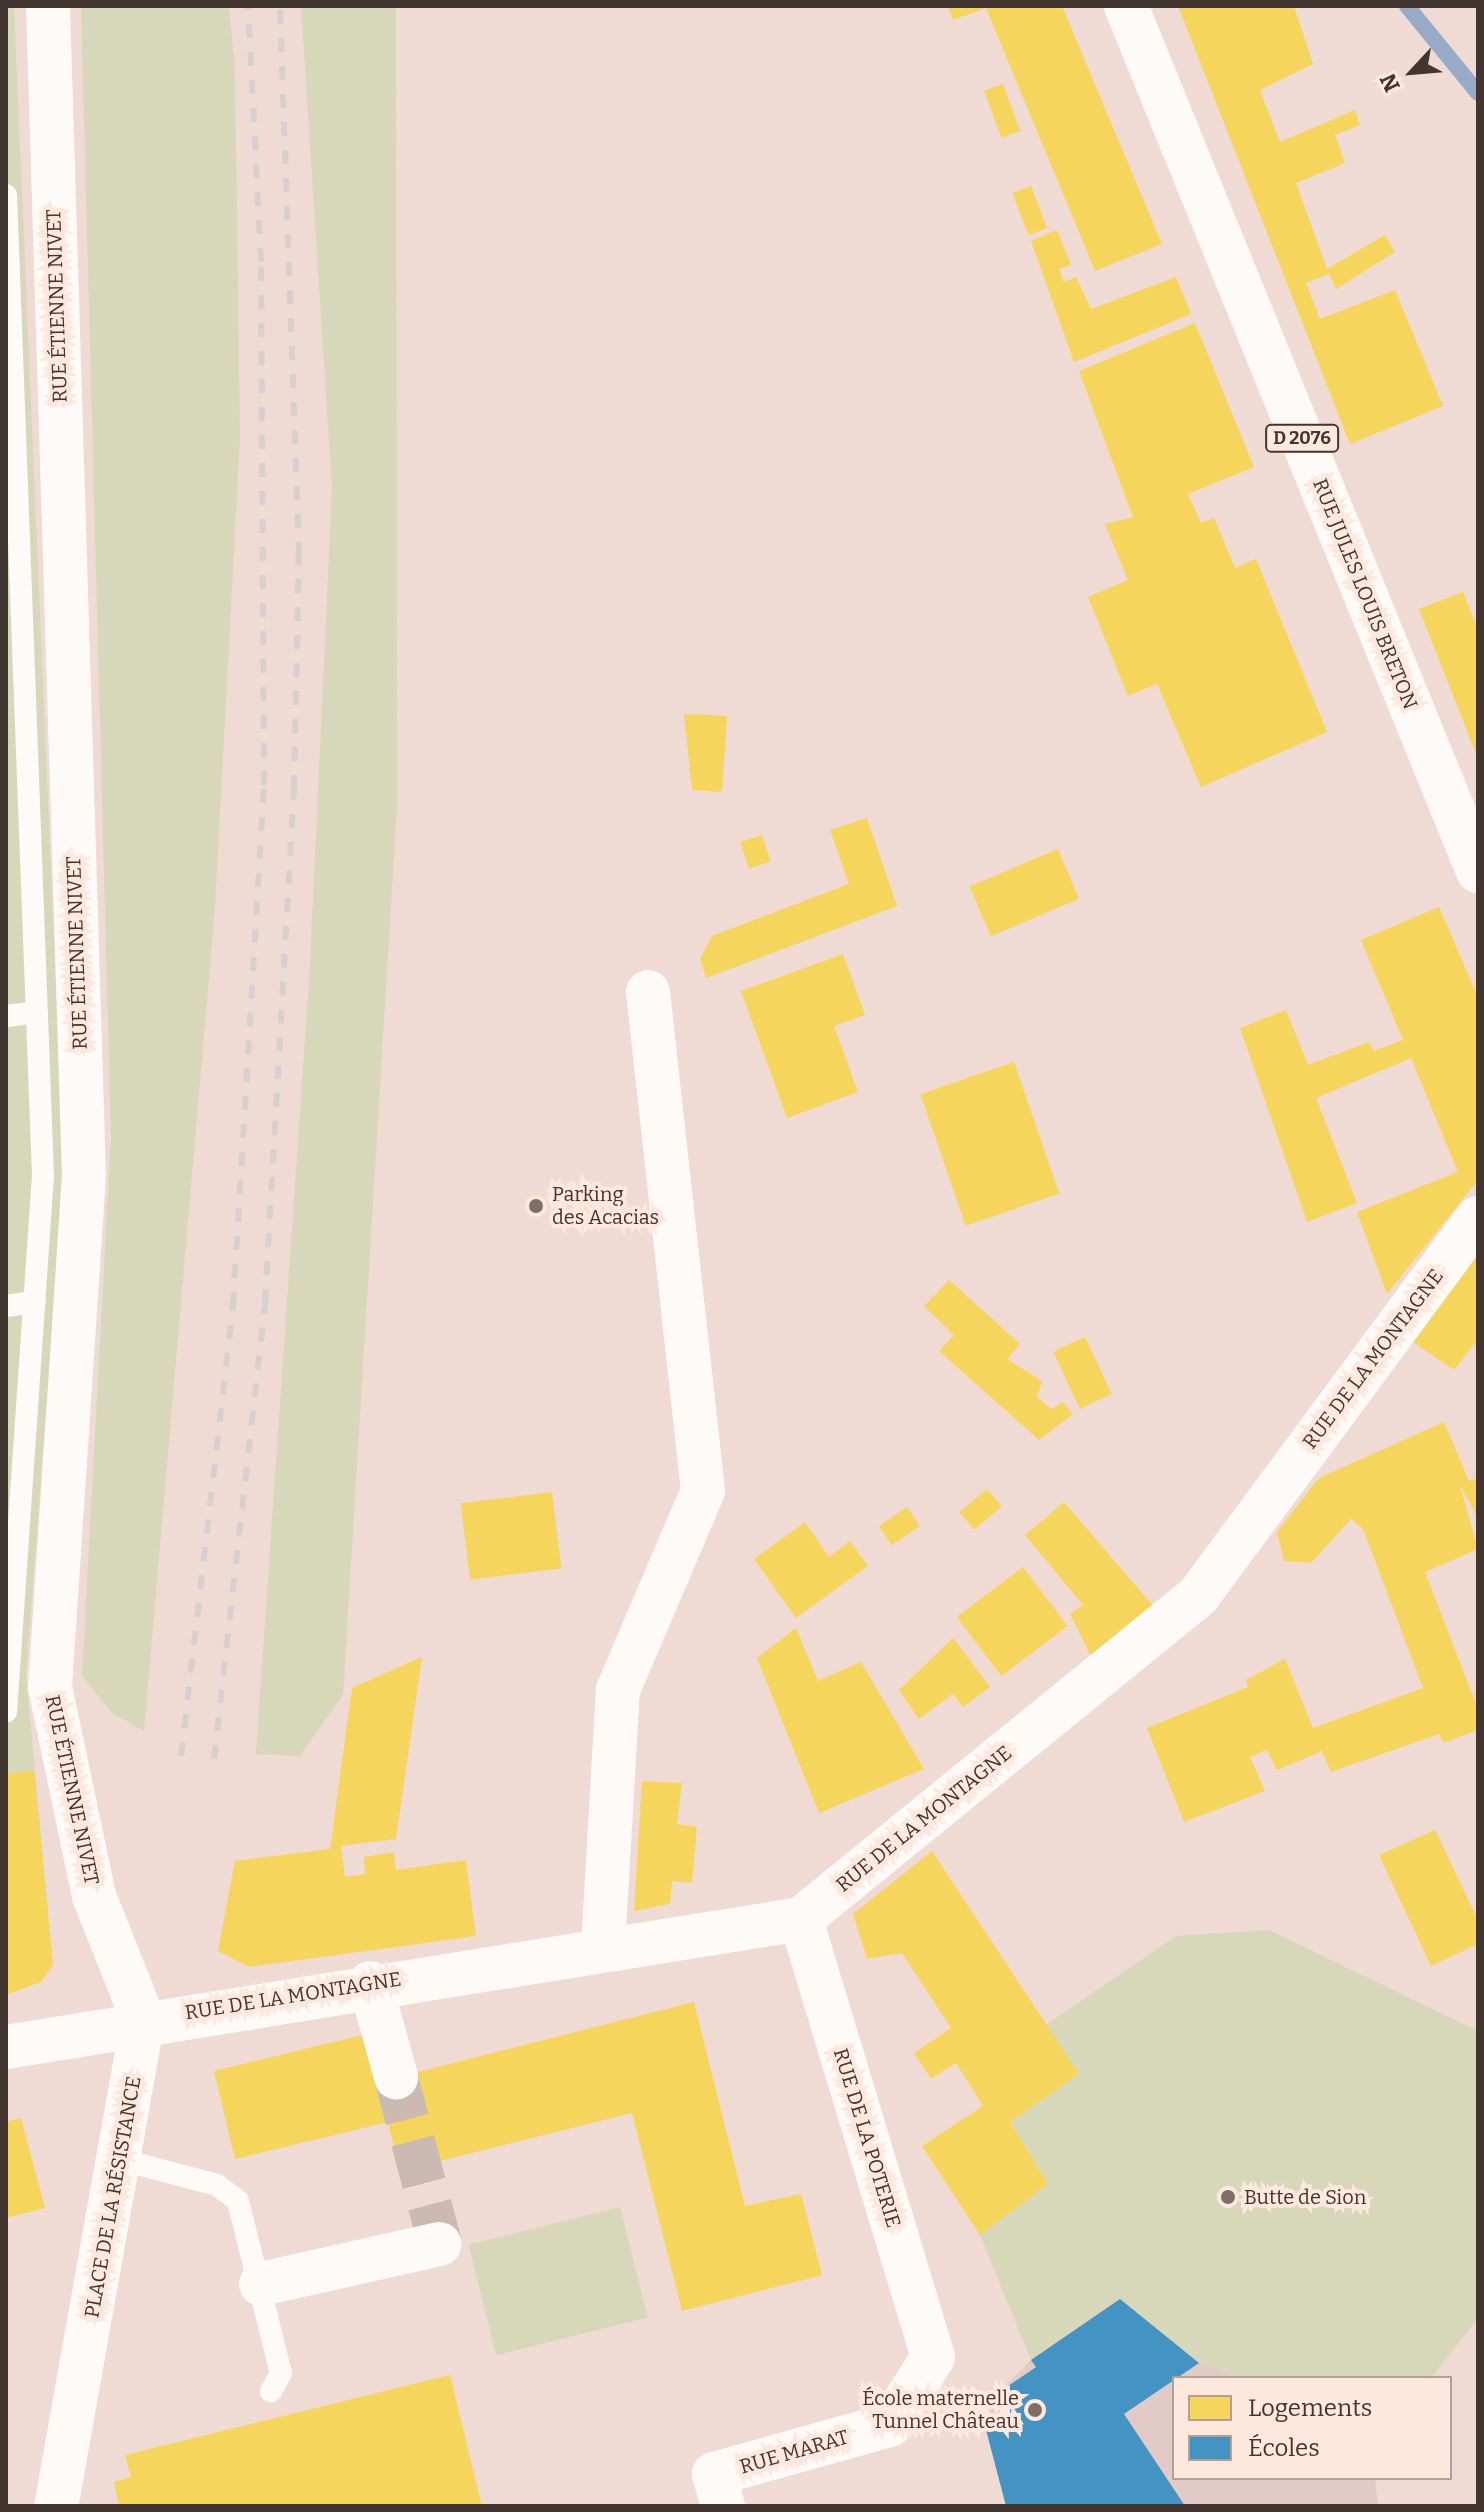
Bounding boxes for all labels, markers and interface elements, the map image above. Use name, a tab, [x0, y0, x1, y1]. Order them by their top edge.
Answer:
north arrow	[1372, 32, 1452, 112]
text: N	[1374, 69, 1406, 96]
street label: RUE ÉTIENNE NIVET	[42, 209, 72, 403]
road number: D 2076	[1264, 424, 1340, 452]
street label: RUE JULES LOUIS BRETON	[1308, 475, 1422, 713]
street label: RUE ÉTIENNE NIVET	[62, 856, 92, 1050]
place label: Parking des Acacias	[552, 1182, 659, 1229]
marker: Parking des Acacias	[527, 1197, 545, 1215]
street label: RUE DE LA MONTAGNE	[1298, 1264, 1448, 1454]
street label: RUE ÉTIENNE NIVET	[40, 1693, 104, 1887]
street label: RUE DE LA MONTAGNE	[831, 1741, 1017, 1897]
street label: RUE DE LA MONTAGNE	[183, 1967, 403, 2025]
street label: RUE DE LA POTERIE	[828, 2045, 906, 2231]
street label: PLACE DE LA RÉSISTANCE	[80, 2074, 146, 2320]
place label: Butte de Sion	[1244, 2185, 1366, 2209]
marker: Butte de Sion	[1219, 2188, 1237, 2206]
legend	[1172, 2376, 1452, 2480]
place label: École maternelle Tunnel Château	[862, 2386, 1019, 2433]
text: Logements	[1248, 2394, 1372, 2422]
marker: École maternelle Tunnel Château	[1026, 2401, 1044, 2419]
street label: RUE MARAT	[737, 2425, 851, 2479]
text: Écoles	[1248, 2434, 1320, 2462]

